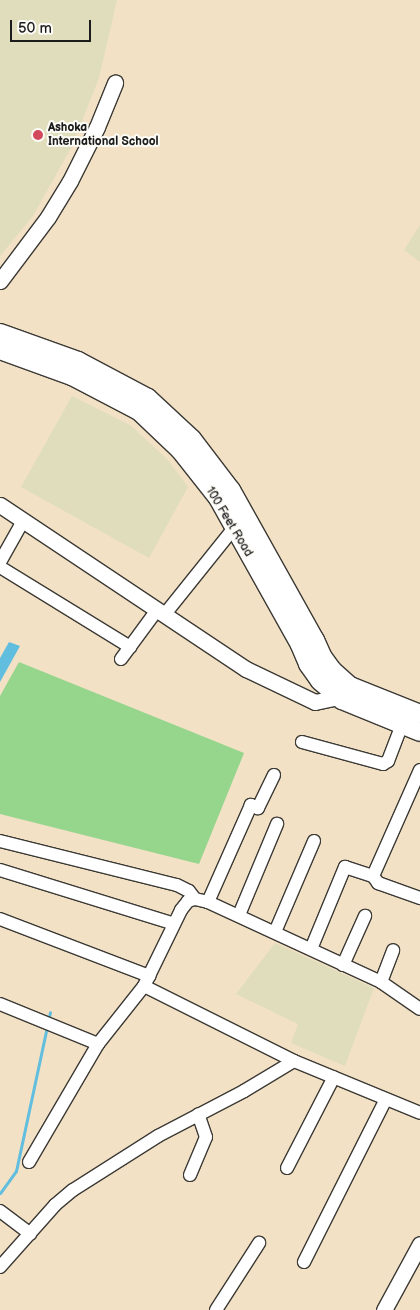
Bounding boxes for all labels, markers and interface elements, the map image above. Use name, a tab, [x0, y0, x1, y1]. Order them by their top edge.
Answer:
scale bar	[12, 10, 94, 42]
text: 50 m	[18, 19, 52, 38]
place label: Ashoka International School	[48, 121, 159, 149]
marker: Ashoka International School	[32, 129, 44, 141]
street label: 100 Feet Road	[202, 484, 256, 560]

